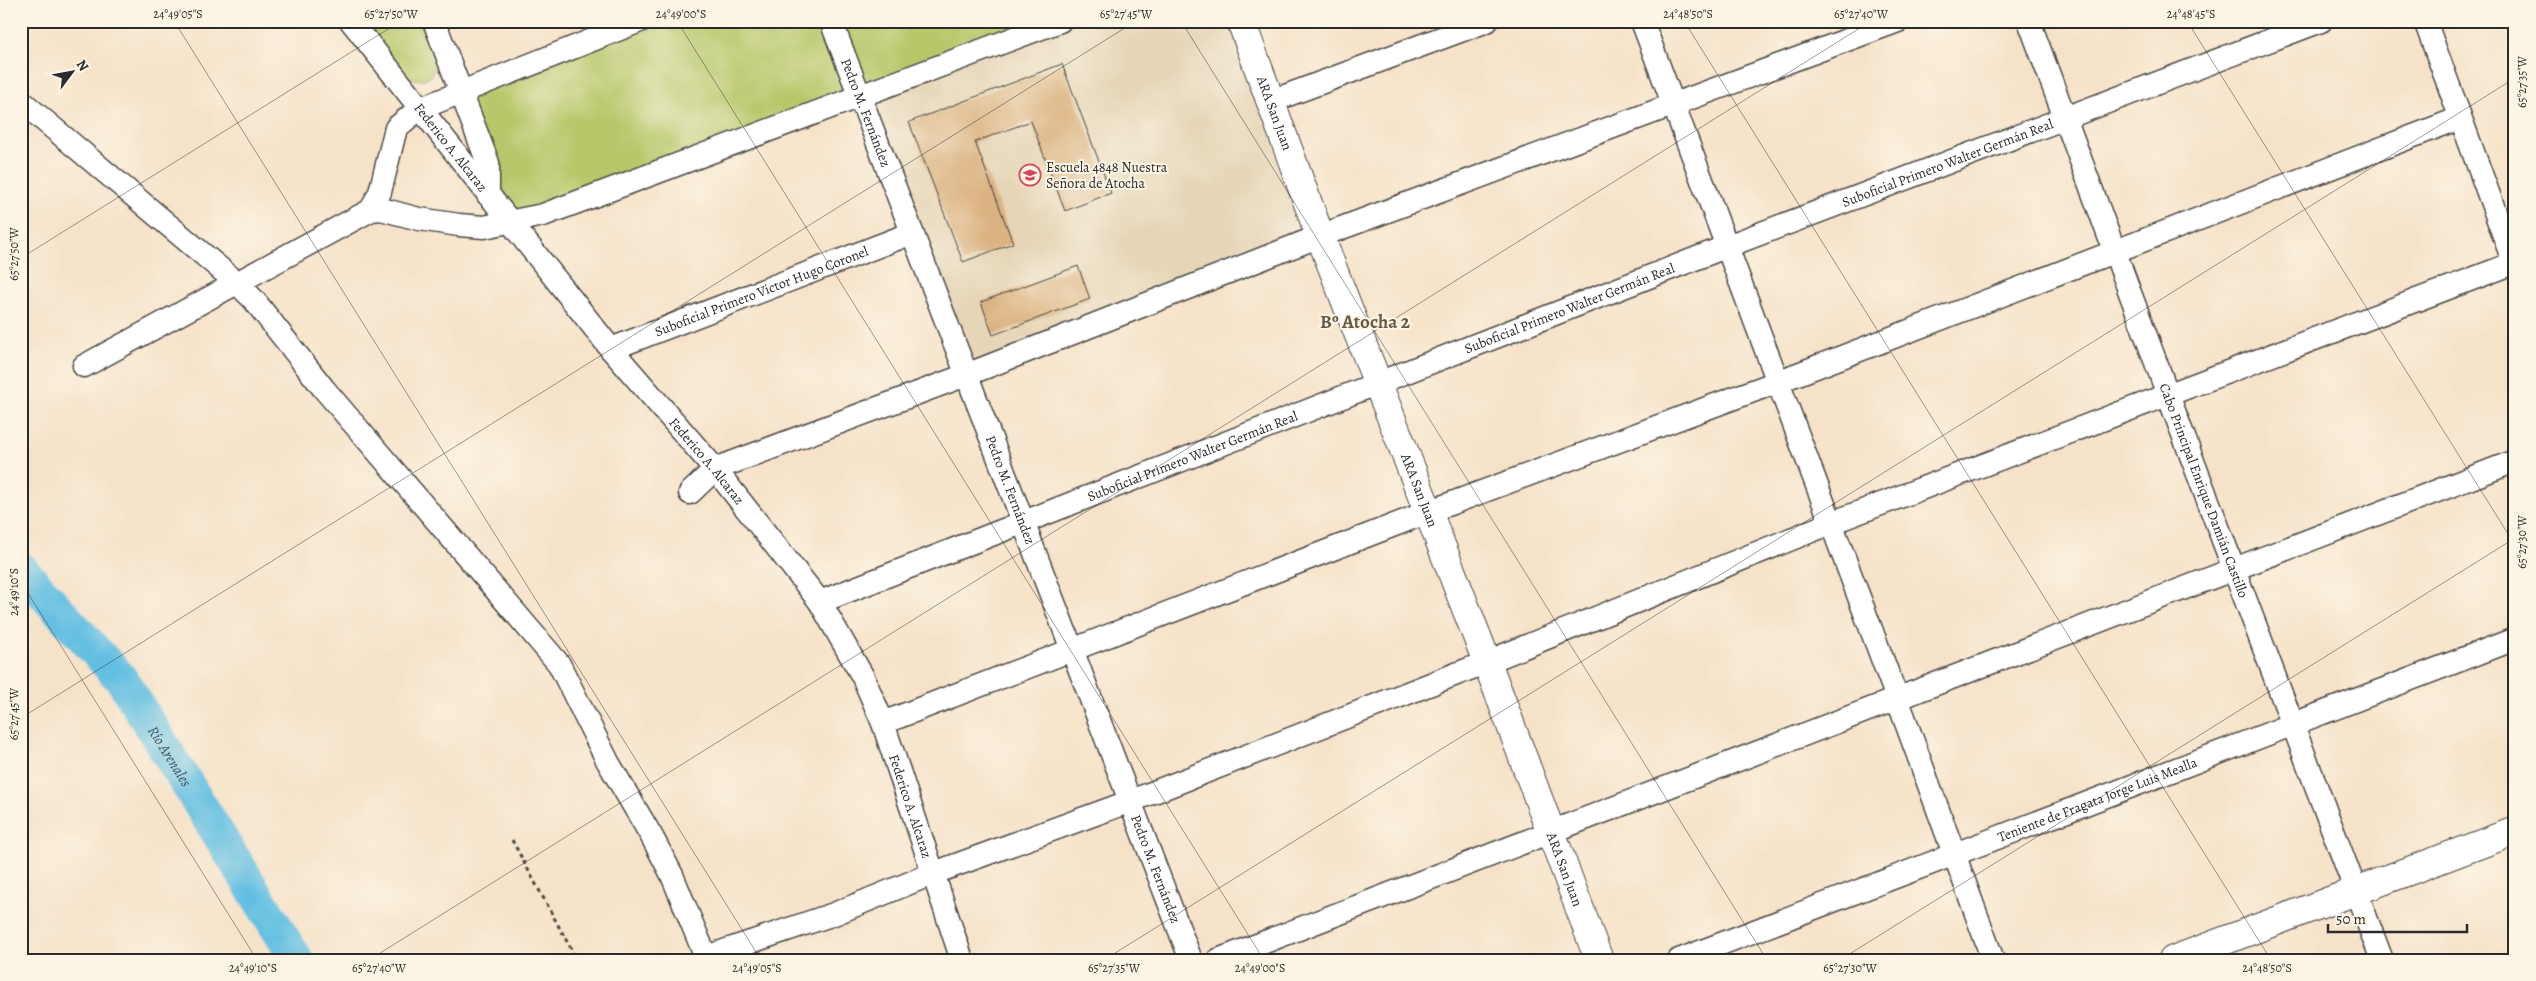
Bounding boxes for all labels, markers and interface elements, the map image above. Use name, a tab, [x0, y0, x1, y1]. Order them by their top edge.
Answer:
text: 24°49'05"S	[153, 6, 203, 22]
text: 65°27'50"W	[364, 6, 419, 22]
text: 24°49'00"S	[656, 6, 706, 22]
text: 65°27'45"W	[1100, 6, 1153, 22]
text: 24°48'50"S	[1663, 6, 1713, 22]
text: 65°27'40"W	[1834, 6, 1889, 22]
text: 24°48'45"S	[2167, 6, 2215, 22]
north arrow	[48, 48, 98, 98]
street label: Pedro M. Fernández	[837, 55, 896, 170]
text: 65°27'35"W	[2514, 55, 2530, 108]
text: N	[72, 56, 93, 75]
street label: ARA San Juan	[1252, 72, 1297, 153]
street label: Federico A. Alcaraz	[410, 99, 492, 196]
street label: Suboficial Primero Walter Germán Real	[1839, 114, 2056, 211]
place label: Escuela 4848 Nuestra Señora de Atocha	[1046, 158, 1168, 193]
school or university icon: Escuela 4848 Nuestra Señora de Atocha	[1018, 163, 1042, 187]
text: 65°27'50"W	[6, 226, 22, 281]
street label: Suboficial Primero Víctor Hugo Coronel	[652, 241, 871, 341]
street label: Suboficial Primero Walter Germán Real	[1461, 258, 1678, 358]
district label: Bº Atocha 2	[1320, 309, 1410, 335]
street label: Cabo Principal Enrique Damián Castillo	[2155, 380, 2253, 600]
street label: Suboficial Primero Walter Germán Real	[1084, 406, 1301, 506]
street label: Federico A. Alcaraz	[665, 413, 749, 508]
street label: Pedro M. Fernández	[981, 433, 1040, 547]
street label: ARA San Juan	[1396, 449, 1443, 530]
text: 65°27'30"W	[2514, 515, 2530, 569]
text: 24°49'10"S	[6, 568, 22, 616]
text: 65°27'45"W	[6, 687, 22, 740]
water label: Río Arenales	[143, 722, 196, 791]
street label: Federico A. Alcaraz	[885, 752, 937, 860]
street label: Teniente de Fragata Jorge Luis Mealla	[1995, 752, 2200, 846]
street label: Pedro M. Fernández	[1127, 812, 1185, 926]
street label: ARA San Juan	[1542, 829, 1588, 909]
scale bar	[2328, 901, 2467, 933]
text: 50 m	[2336, 909, 2366, 929]
text: 24°49'10"S	[229, 960, 277, 976]
text: 65°27'40"W	[352, 960, 407, 976]
text: 24°49'05"S	[732, 960, 782, 976]
text: 65°27'35"W	[1088, 960, 1141, 976]
text: 24°49'00"S	[1235, 960, 1285, 976]
text: 65°27'30"W	[1823, 960, 1877, 976]
text: 24°48'50"S	[2242, 960, 2292, 976]

